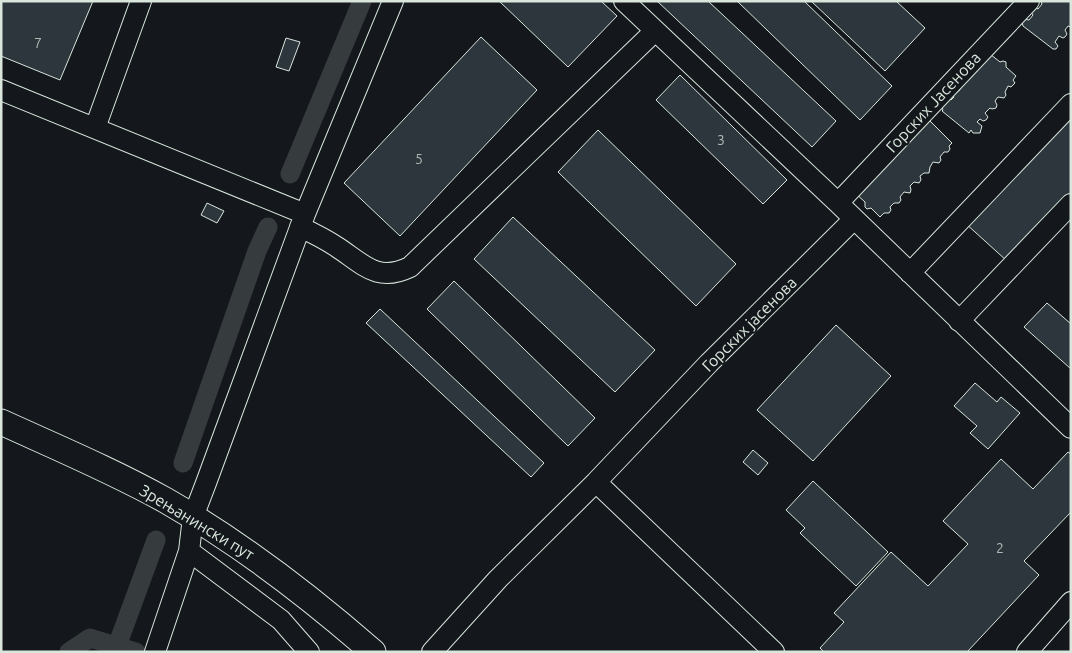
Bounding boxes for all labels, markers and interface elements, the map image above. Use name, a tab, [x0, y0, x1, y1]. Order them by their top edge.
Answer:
house number: 7	[34, 35, 42, 51]
street label: Горских Јасенова	[882, 48, 984, 156]
house number: 3	[717, 132, 725, 148]
house number: 5	[415, 151, 423, 167]
street label: Горских јасенова	[698, 273, 800, 375]
street label: Зрењанински пут	[137, 481, 257, 563]
house number: 2	[996, 540, 1004, 556]

